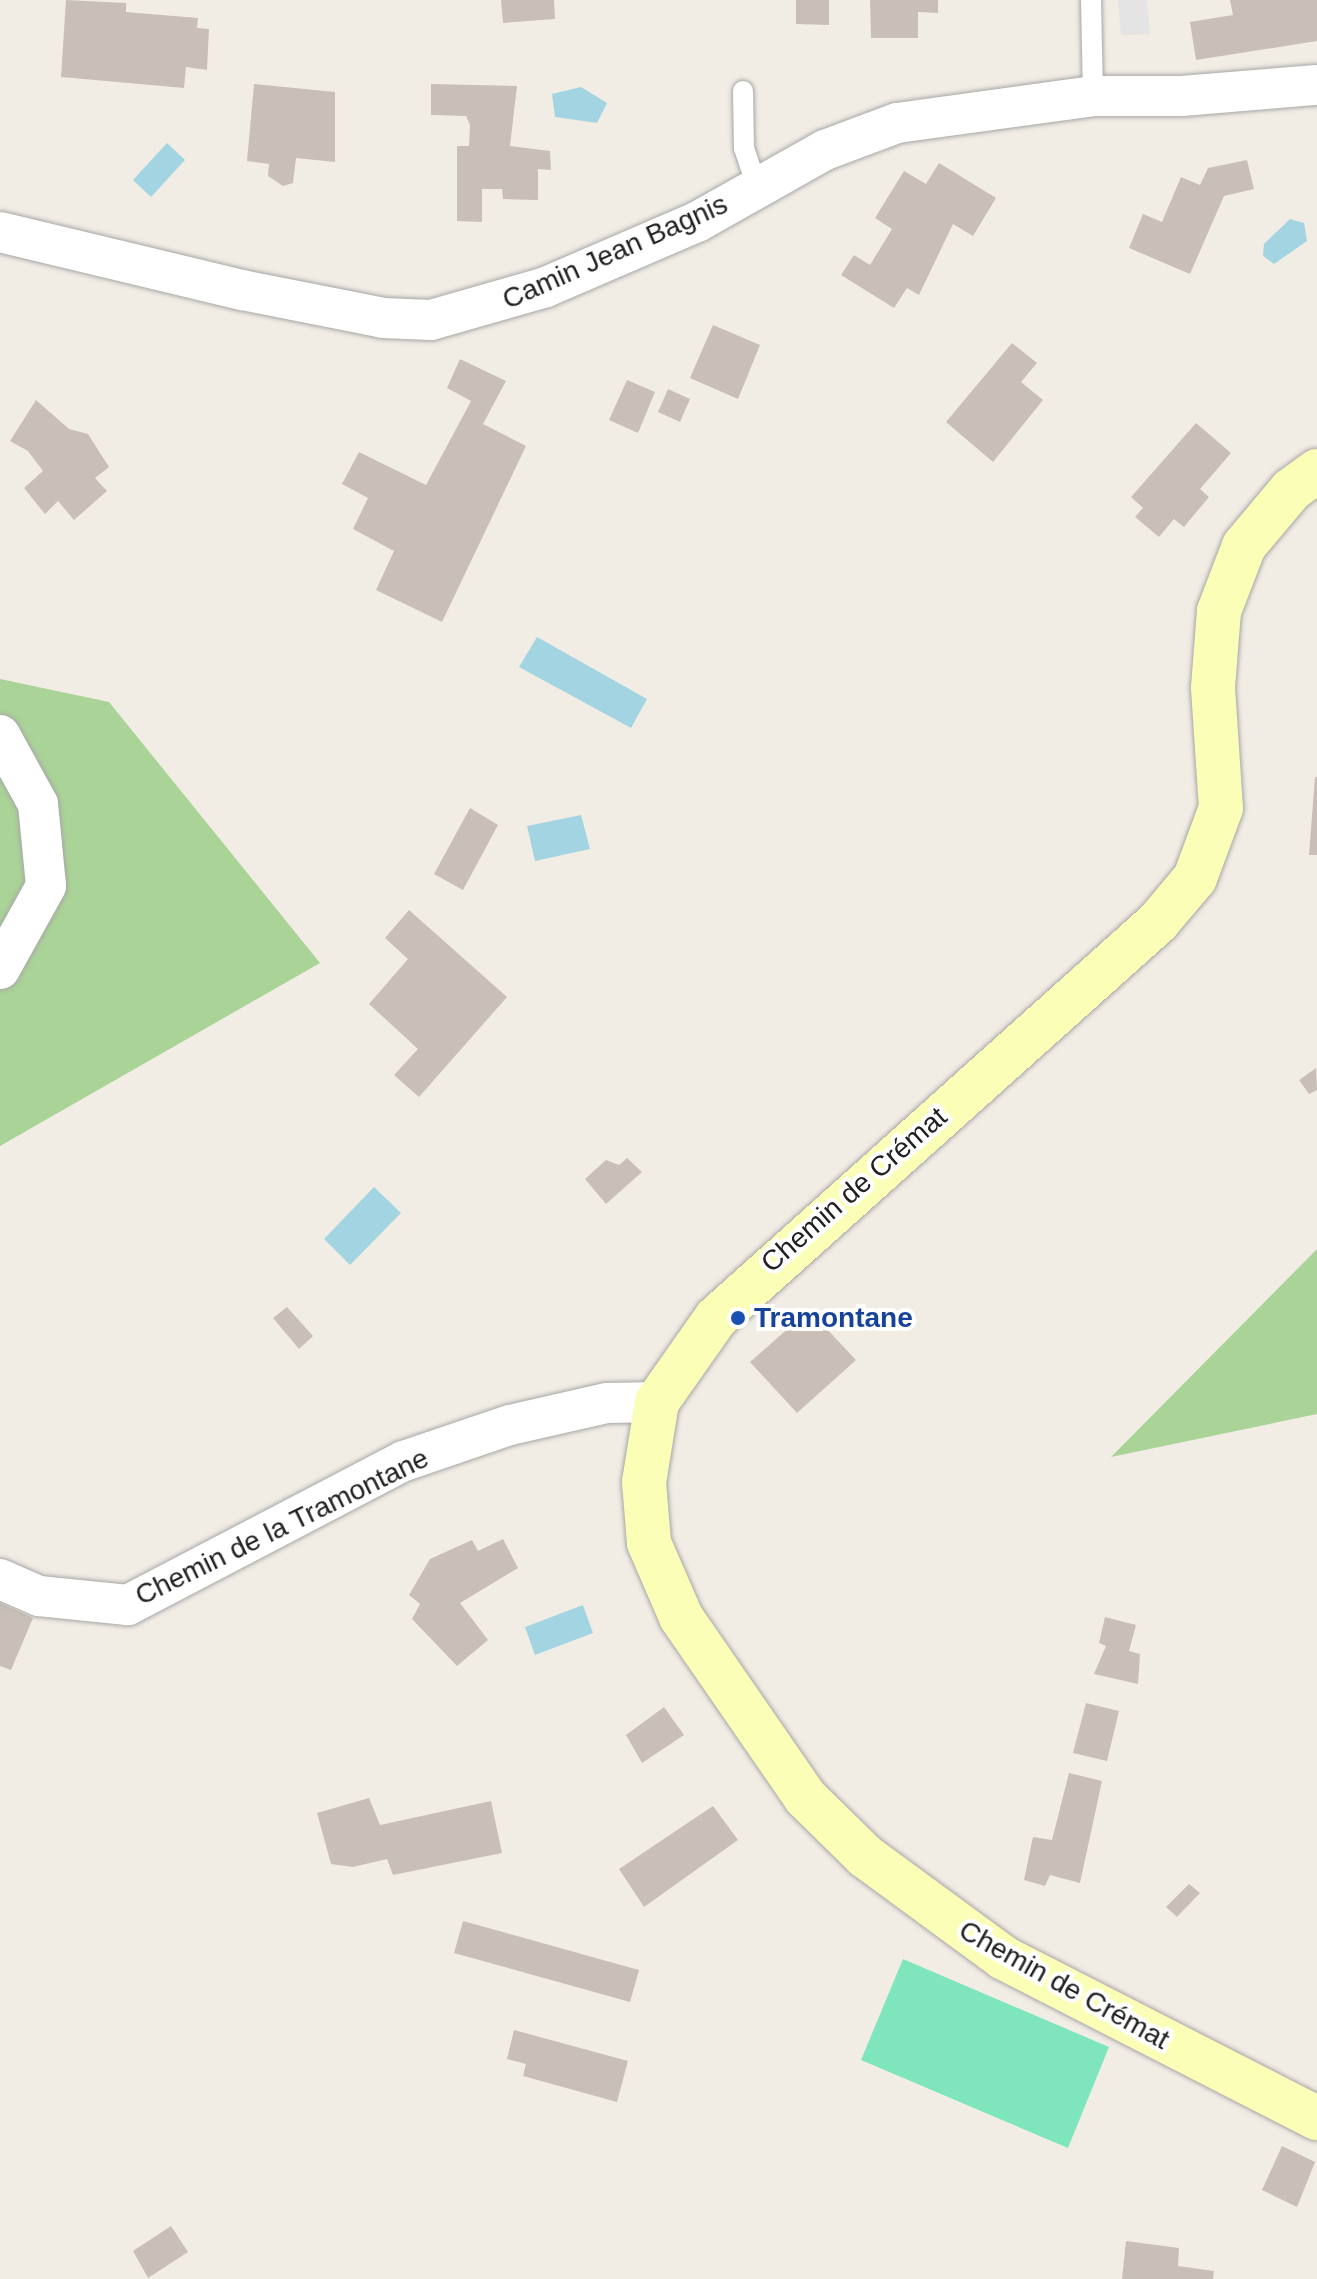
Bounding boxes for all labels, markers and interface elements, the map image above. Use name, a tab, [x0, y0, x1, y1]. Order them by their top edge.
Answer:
street label: Camin Jean Bagnis	[497, 187, 733, 317]
street label: Chemin de Crémat	[754, 1100, 954, 1280]
place label: Tramontane	[754, 1301, 913, 1335]
marker: Tramontane	[729, 1309, 747, 1327]
street label: Chemin de la Tramontane	[130, 1441, 434, 1613]
street label: Chemin de Crémat	[953, 1913, 1175, 2057]

